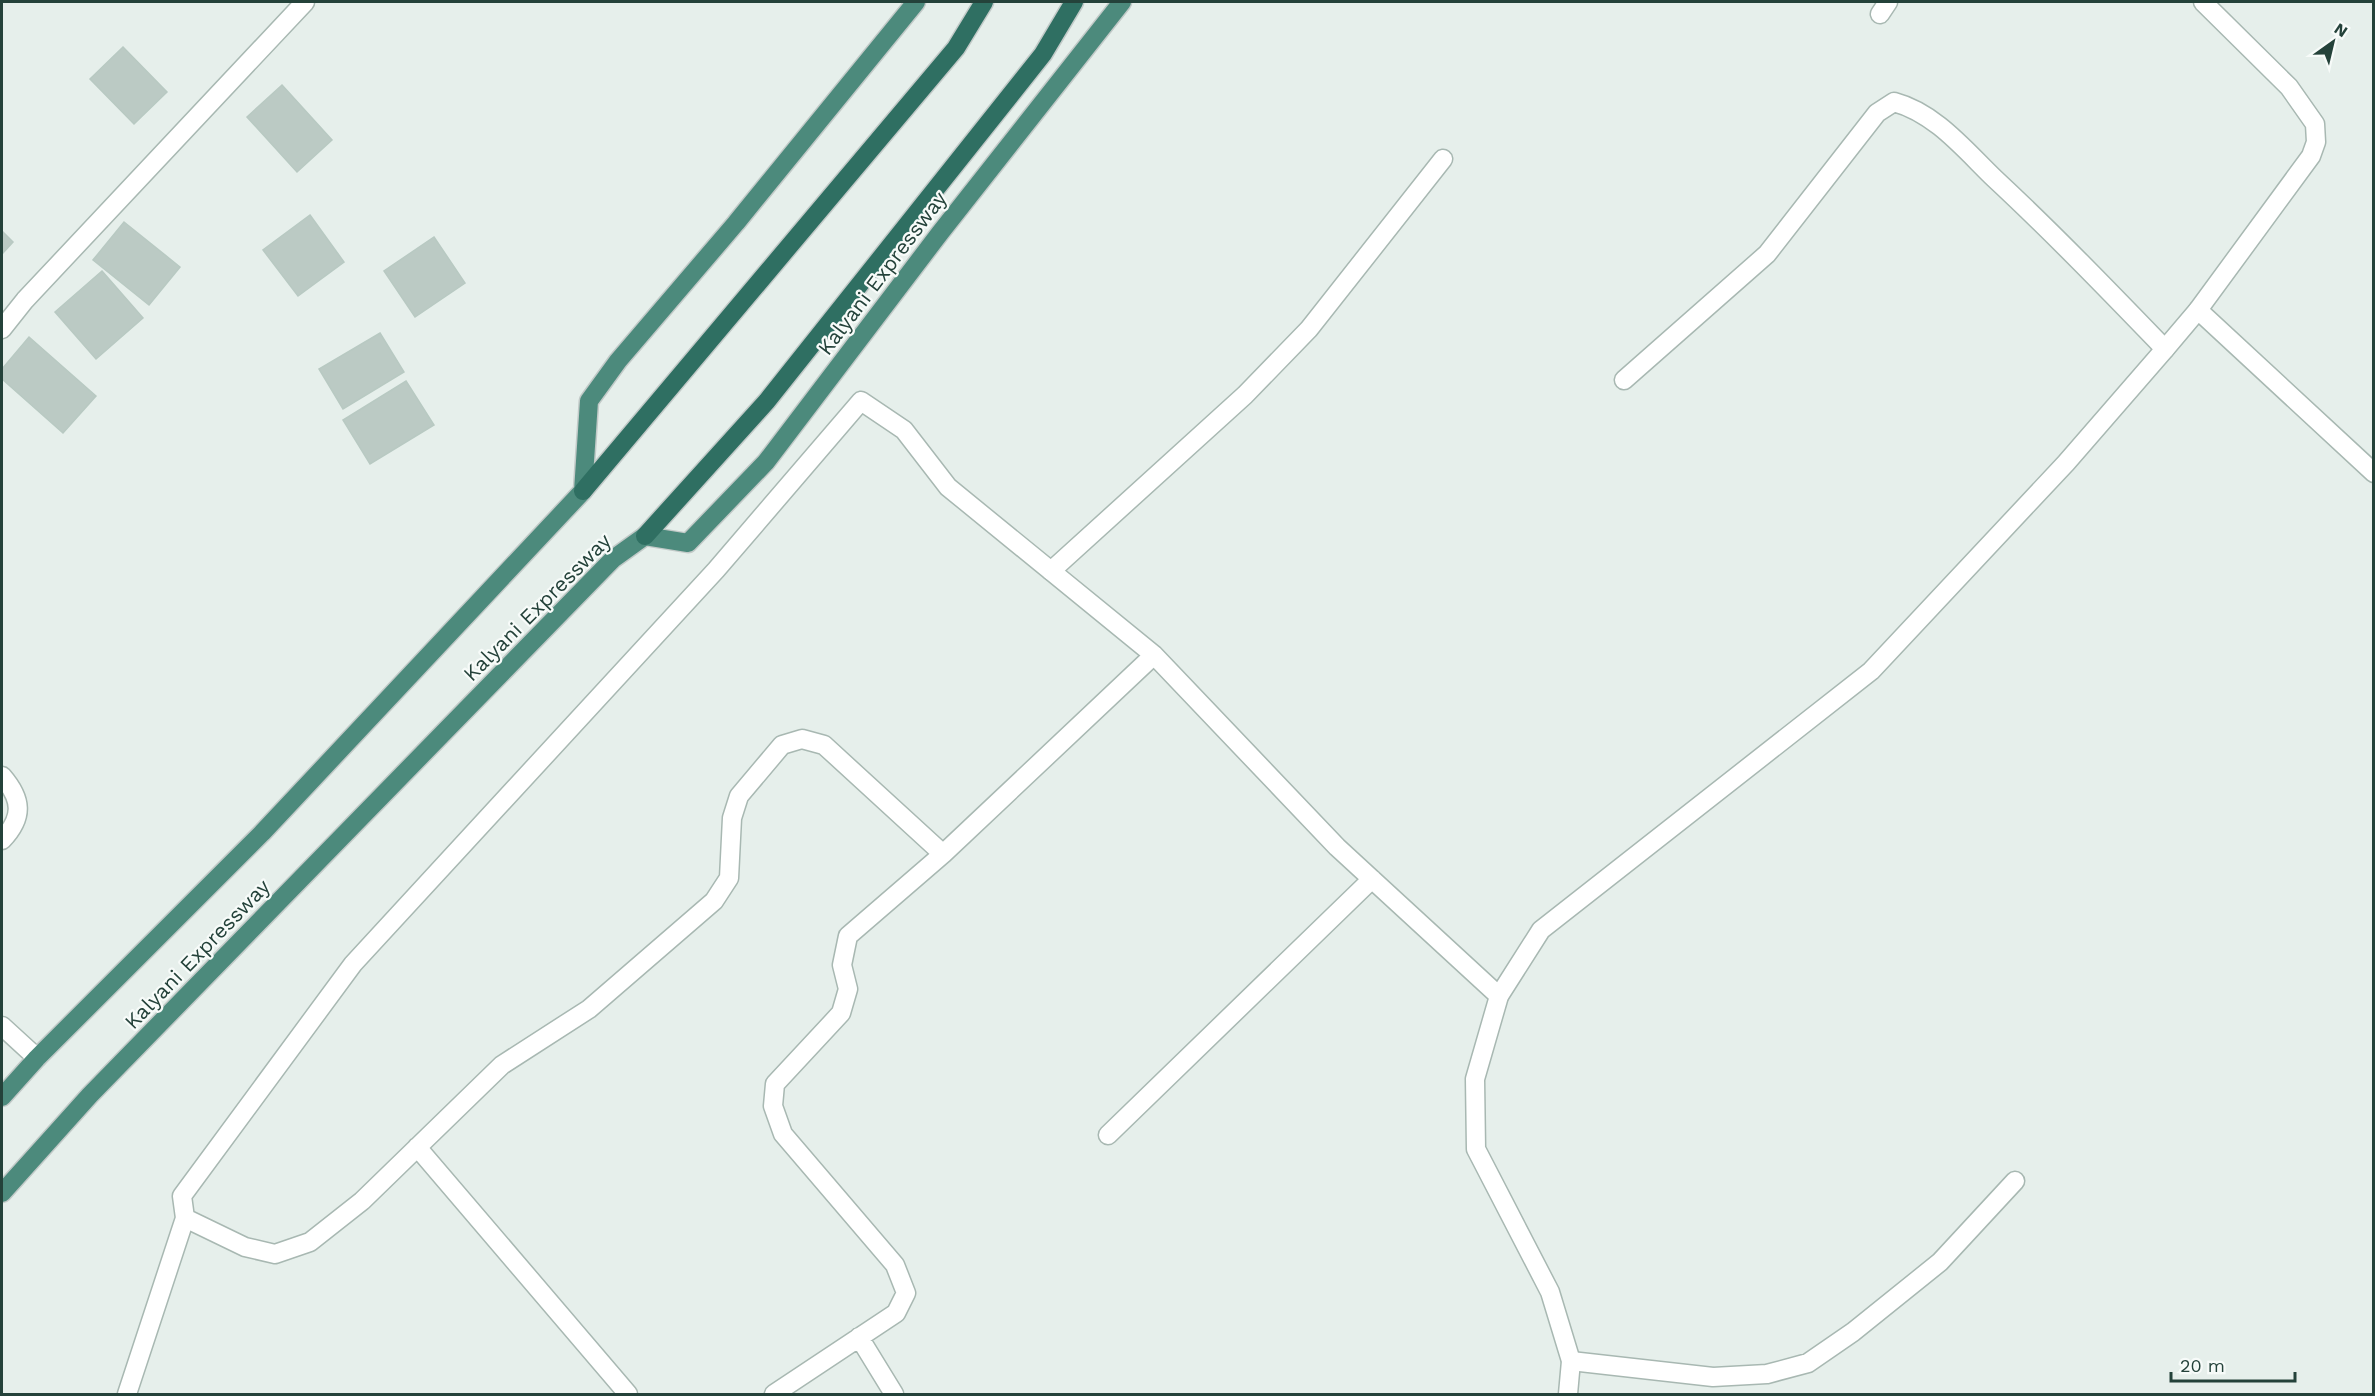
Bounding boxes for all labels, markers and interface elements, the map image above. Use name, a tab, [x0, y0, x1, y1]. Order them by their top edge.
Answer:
north arrow	[2303, 12, 2363, 72]
text: N	[2331, 19, 2351, 41]
street label: Kalyani Expressway	[812, 186, 952, 360]
street label: Kalyani Expressway	[458, 528, 616, 686]
street label: Kalyani Expressway	[119, 874, 275, 1034]
scale bar	[2171, 1345, 2296, 1383]
text: 20 m	[2180, 1355, 2225, 1376]

